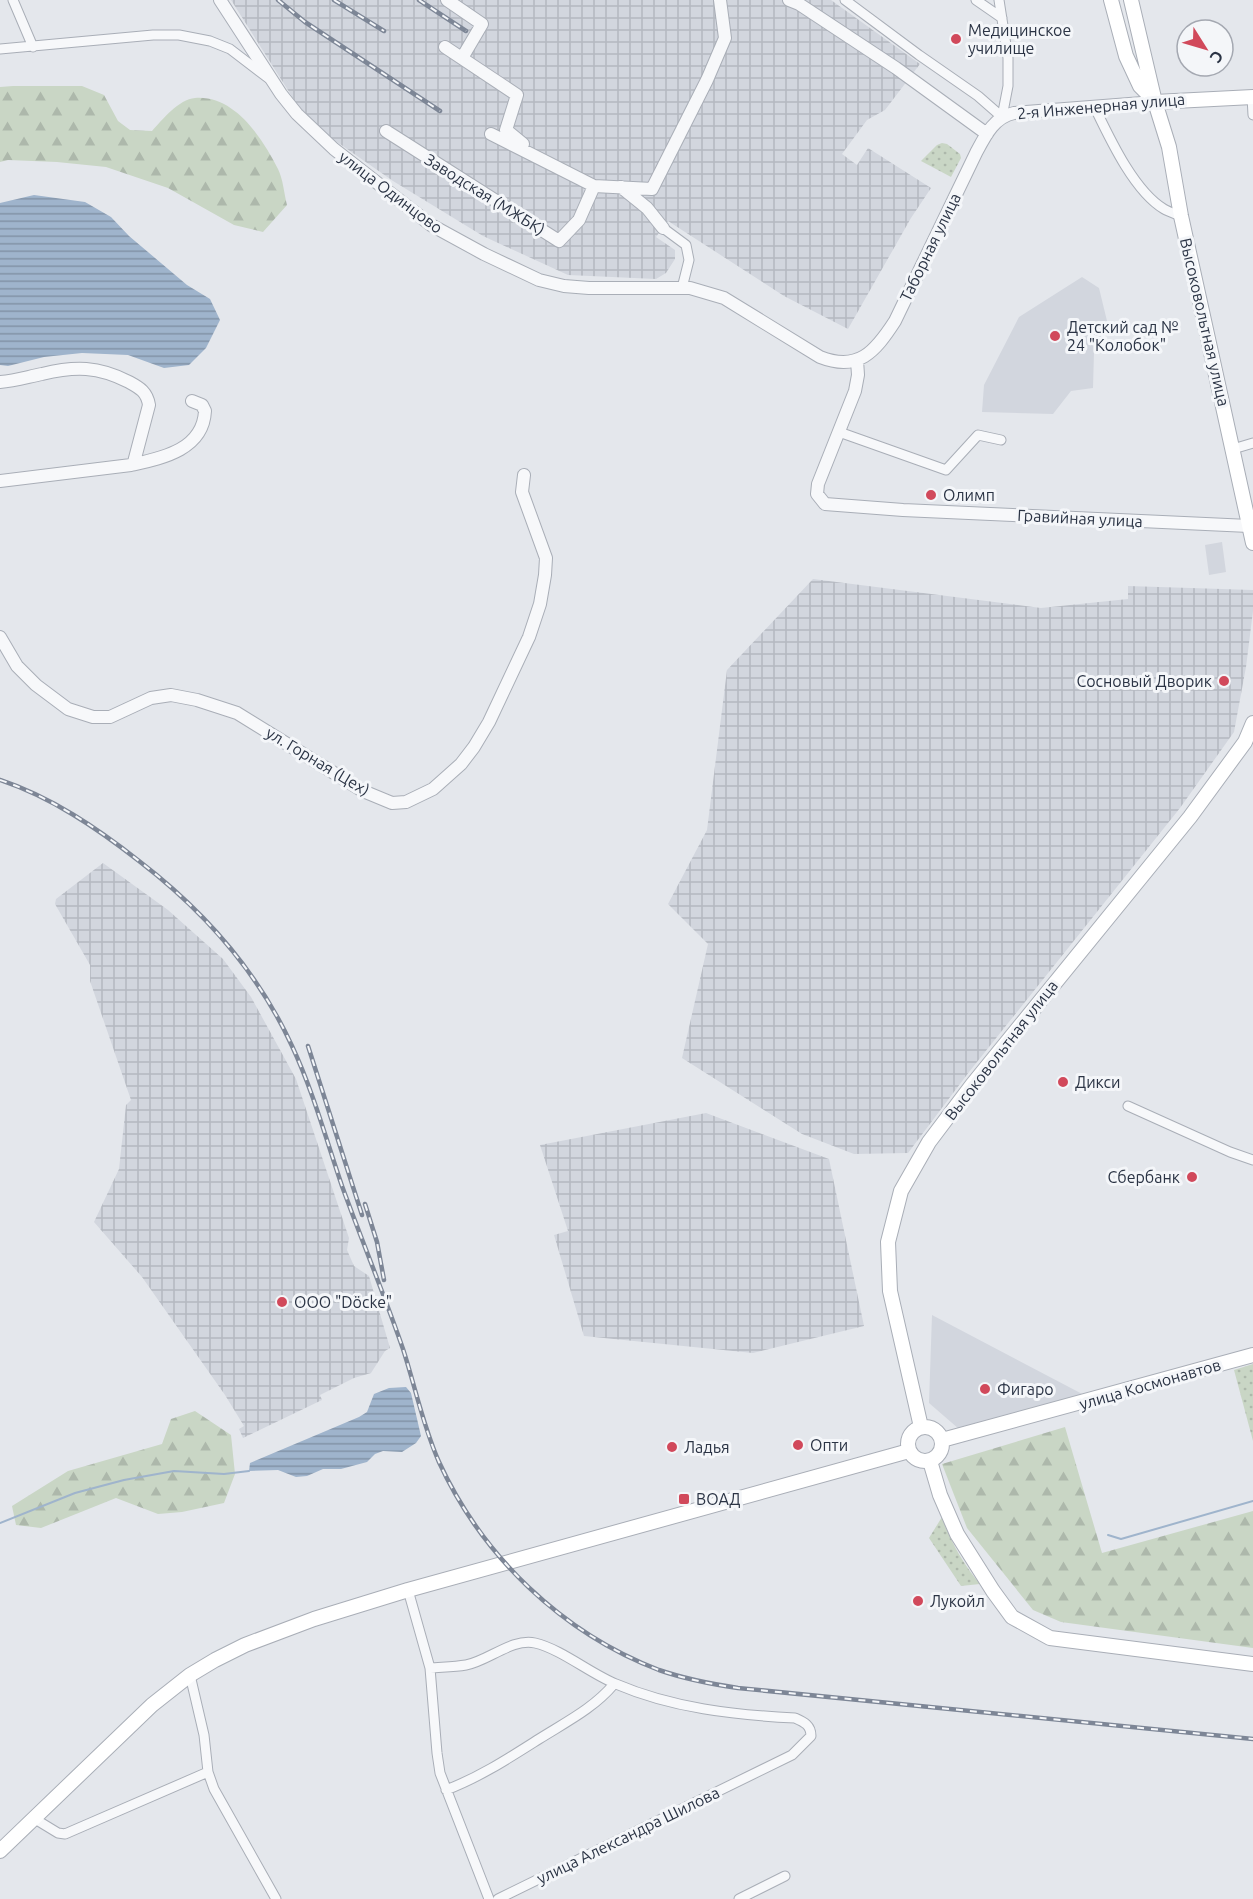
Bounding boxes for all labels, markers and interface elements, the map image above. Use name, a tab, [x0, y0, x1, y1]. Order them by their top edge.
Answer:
north arrow	[1175, 18, 1235, 78]
place label: Медицинское училище	[968, 21, 1071, 57]
marker: Медицинское училище	[949, 32, 963, 46]
text: С	[1207, 48, 1227, 67]
street label: 2-я Инженерная улица	[1016, 90, 1186, 122]
street label: улица Одинцово	[336, 147, 446, 237]
street label: Заводская (МЖБК)	[421, 150, 548, 239]
street label: Таборная улица	[896, 190, 964, 304]
street label: Высоковольтная улица	[1177, 236, 1233, 408]
place label: Детский сад № 24 "Колобок"	[1067, 318, 1179, 354]
marker: Детский сад № 24 "Колобок"	[1048, 329, 1062, 343]
place label: Олимп	[943, 486, 995, 504]
marker: Олимп	[924, 488, 938, 502]
street label: Гравийная улица	[1017, 506, 1143, 530]
place label: Сосновый Дворик	[1076, 672, 1212, 690]
marker: Сосновый Дворик	[1217, 674, 1231, 688]
street label: ул. Горная (Цех)	[262, 723, 373, 800]
street label: Высоковольтная улица	[941, 977, 1061, 1123]
place label: Дикси	[1075, 1073, 1121, 1091]
marker: Дикси	[1056, 1075, 1070, 1089]
place label: Сбербанк	[1107, 1168, 1180, 1186]
marker: Сбербанк	[1185, 1170, 1199, 1184]
place label: ООО "Döcke"	[294, 1293, 392, 1311]
marker: ООО "Döcke"	[275, 1295, 289, 1309]
street label: улица Космонавтов	[1077, 1355, 1223, 1413]
place label: Фигаро	[997, 1380, 1054, 1398]
marker: Фигаро	[978, 1382, 992, 1396]
place label: Опти	[810, 1436, 848, 1454]
place label: Ладья	[684, 1438, 730, 1456]
marker: Опти	[791, 1438, 805, 1452]
marker: Ладья	[665, 1440, 679, 1454]
place label: ВОАД	[696, 1490, 740, 1508]
marker: ВОАД	[677, 1492, 691, 1506]
place label: Лукойл	[930, 1592, 985, 1610]
marker: Лукойл	[911, 1594, 925, 1608]
street label: улица Александра Шилова	[534, 1783, 722, 1887]

